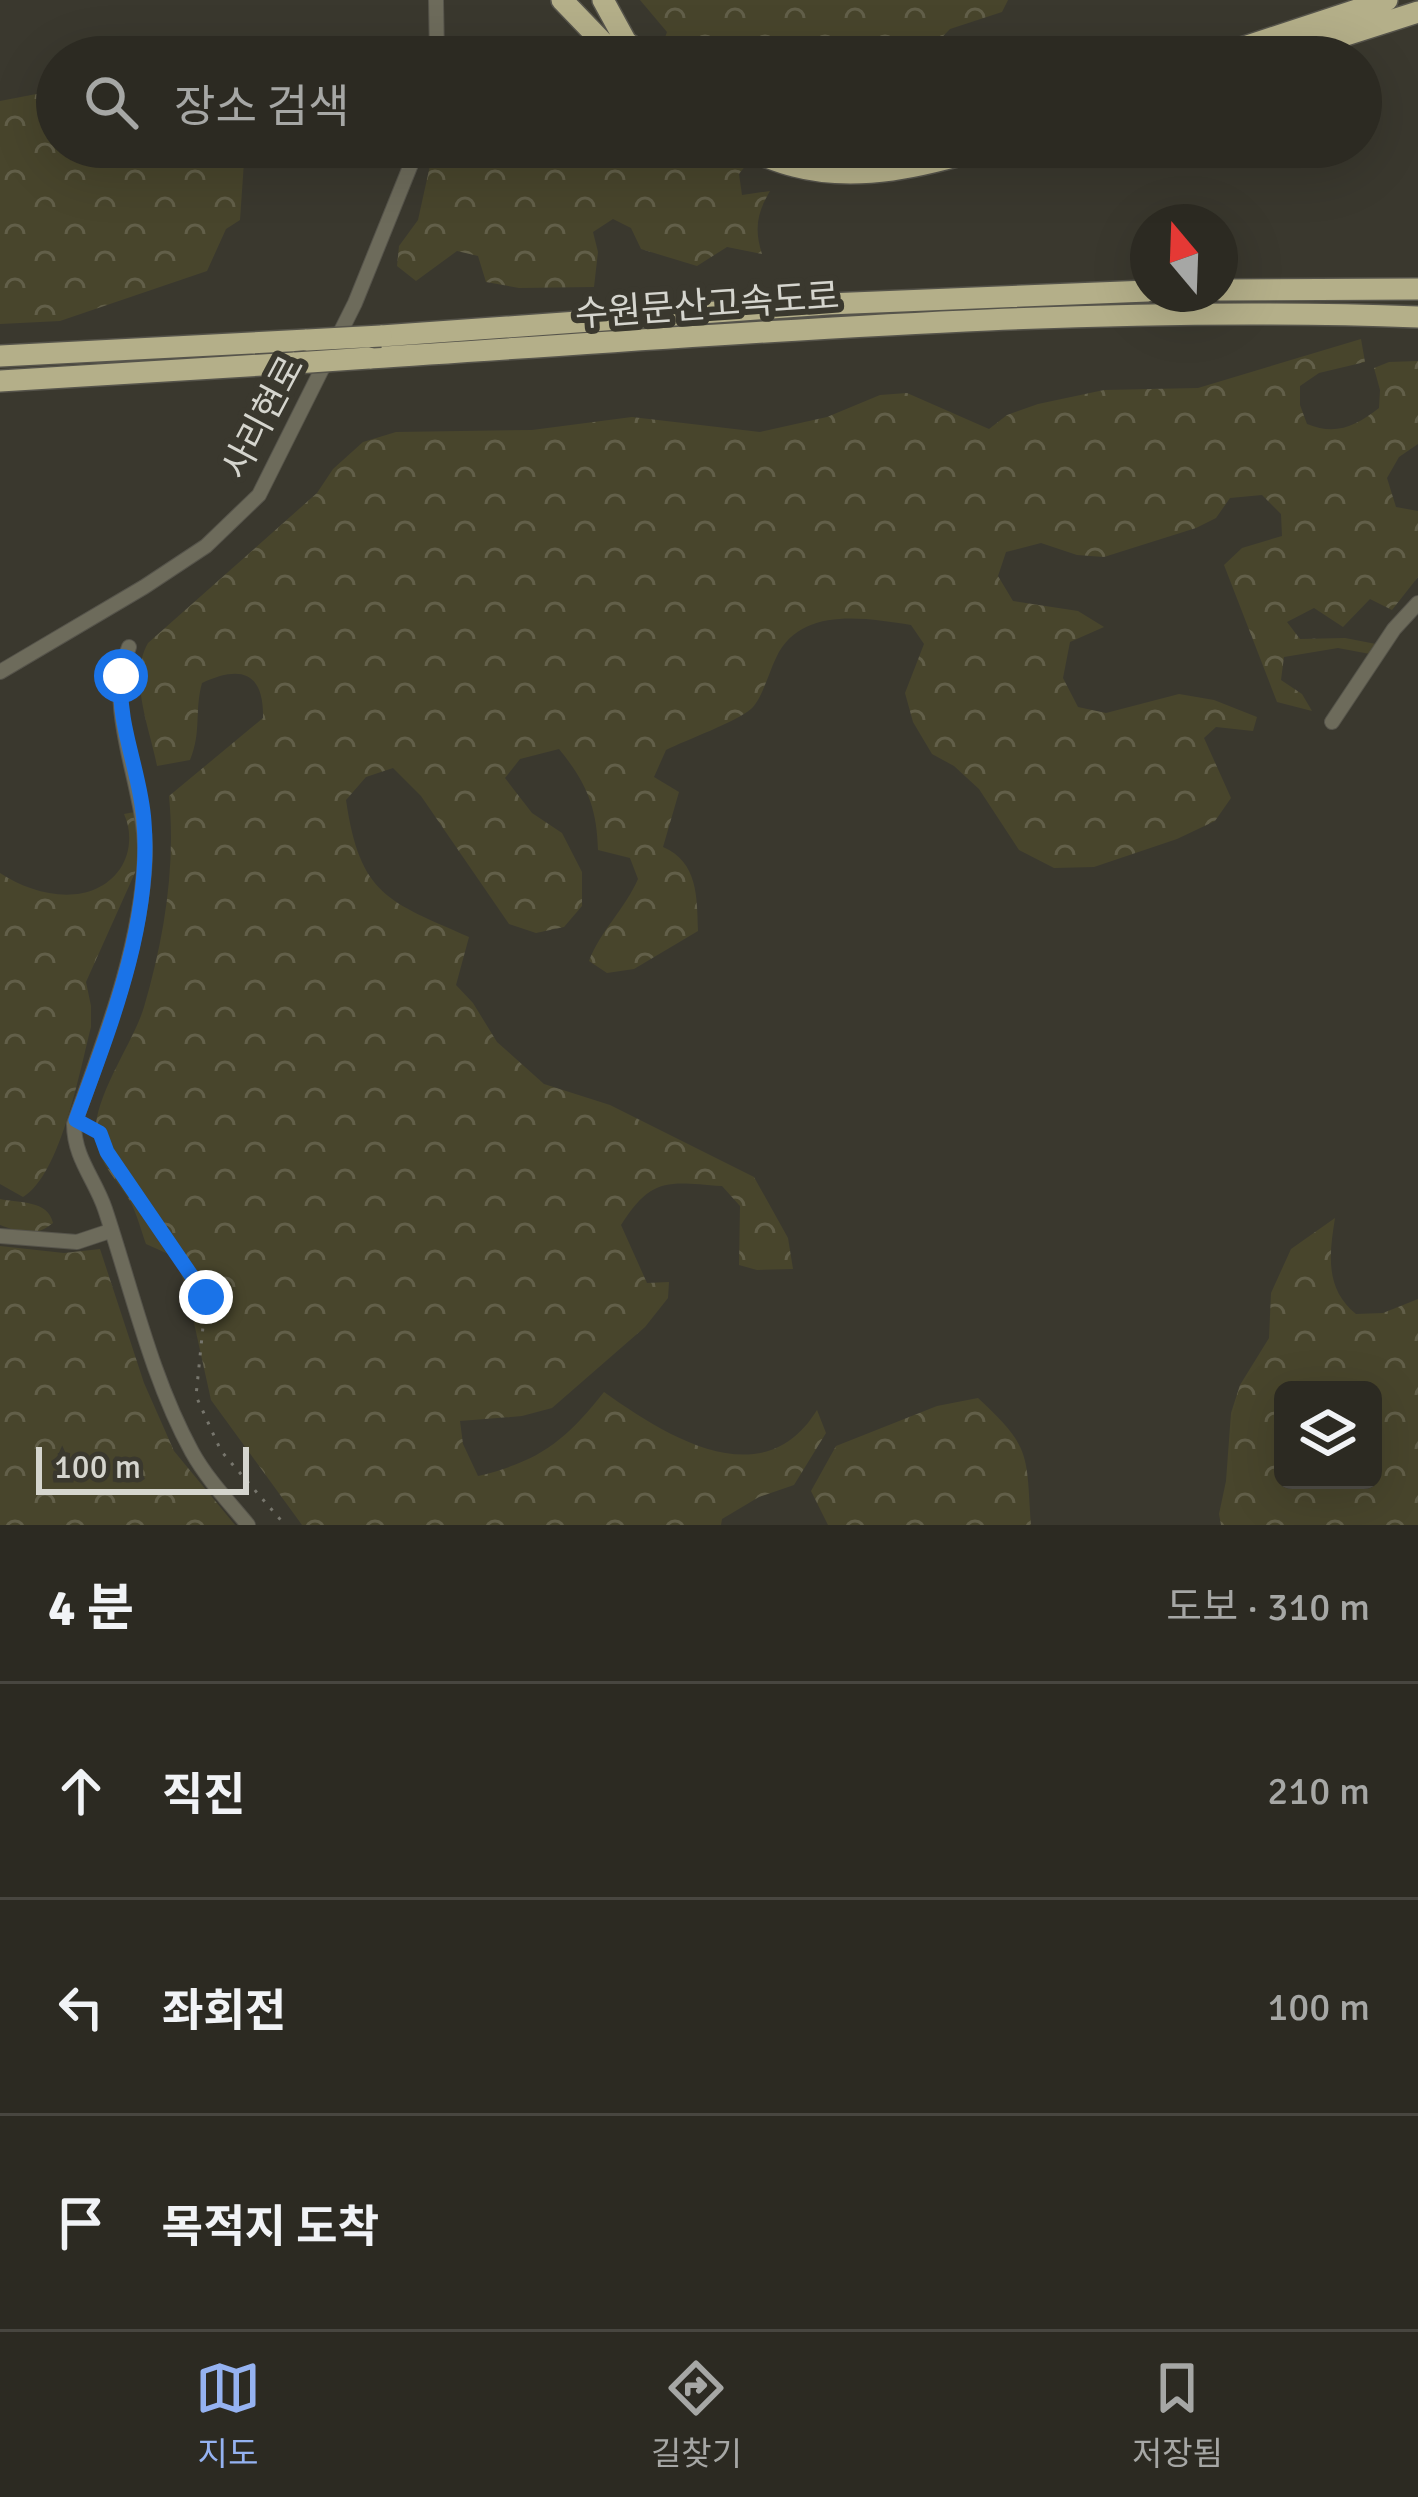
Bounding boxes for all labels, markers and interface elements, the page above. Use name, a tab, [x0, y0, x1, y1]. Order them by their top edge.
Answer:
search box	[36, 36, 1382, 168]
icon: search	[78, 69, 144, 135]
text: 장소 검색	[174, 80, 350, 135]
north arrow	[1130, 204, 1238, 312]
street label: 수원문산고속도로	[573, 274, 841, 337]
street label: 사리현로	[212, 349, 314, 487]
route start	[94, 649, 148, 703]
route end	[179, 1270, 233, 1324]
map controls	[1274, 1381, 1382, 1489]
button: layers	[1274, 1381, 1382, 1489]
scale bar	[36, 1441, 249, 1494]
text: 100 m	[54, 1447, 141, 1488]
text: 4 분	[48, 1577, 134, 1640]
text: 도보 · 310 m	[1166, 1583, 1370, 1631]
icon: ahead	[48, 1758, 114, 1824]
text: 210 m	[1267, 1767, 1370, 1815]
text: 직진	[162, 1768, 245, 1823]
icon: left	[48, 1974, 114, 2040]
text: 100 m	[1267, 1983, 1370, 2031]
text: 좌회전	[162, 1984, 286, 2039]
icon: arrive	[48, 2190, 114, 2256]
text: 목적지 도착	[162, 2200, 379, 2255]
tab: 지도	[195, 2355, 261, 2475]
tab: 길찾기	[651, 2355, 742, 2475]
tab: 저장됨	[1132, 2355, 1223, 2475]

